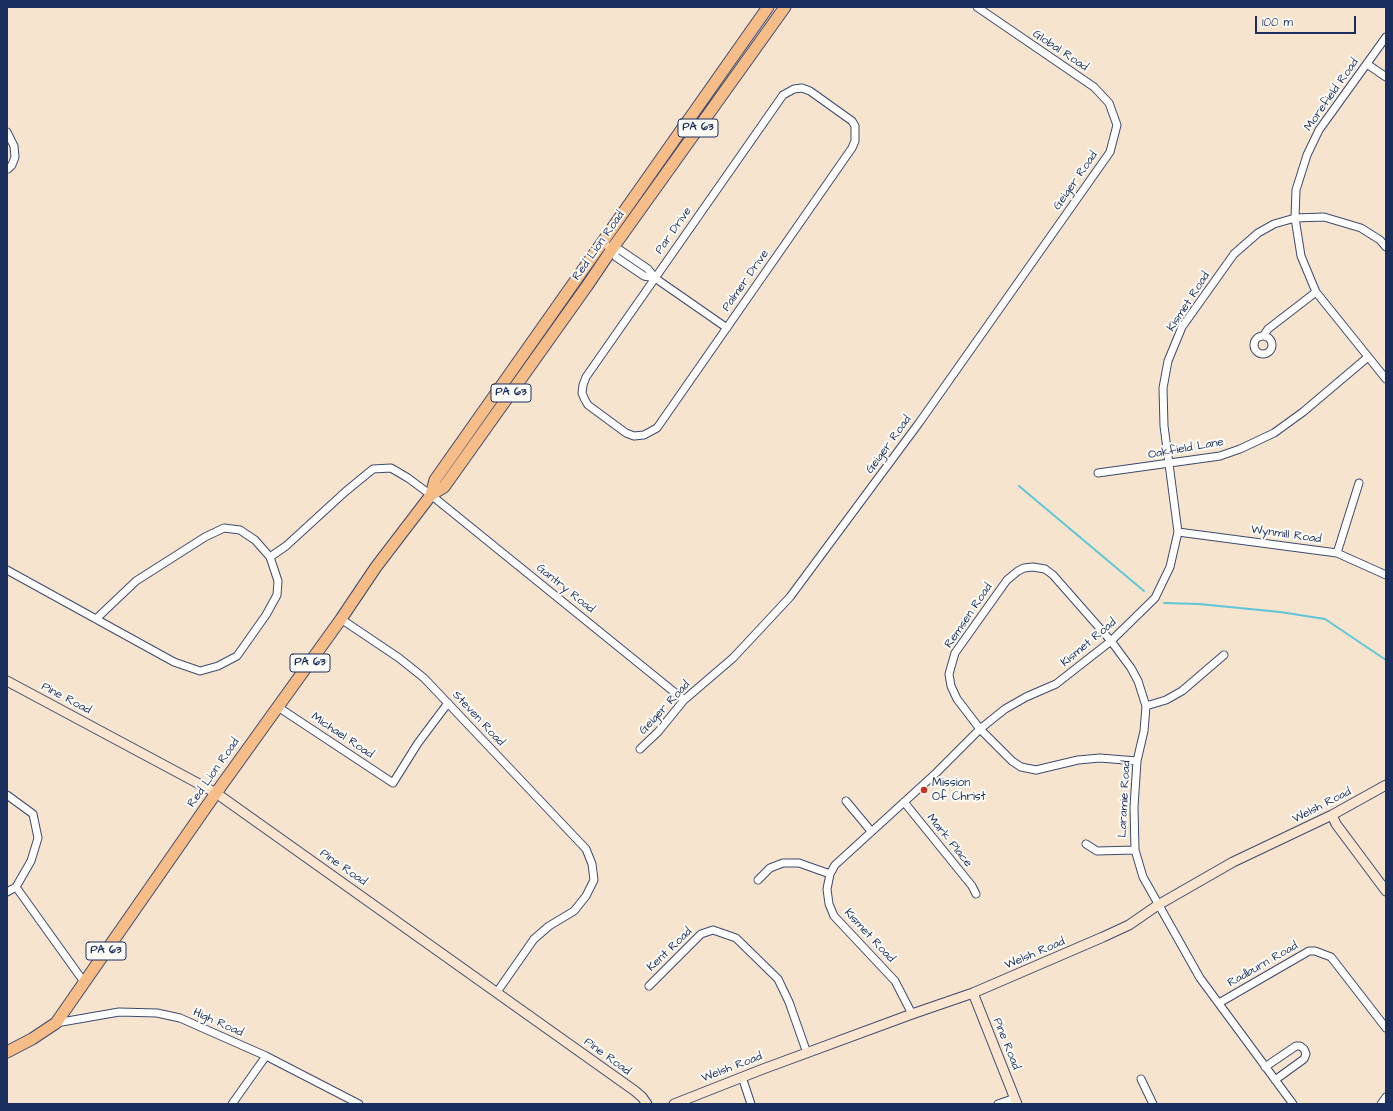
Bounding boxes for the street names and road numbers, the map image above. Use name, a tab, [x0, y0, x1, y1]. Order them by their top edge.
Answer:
street label: Global Road	[1029, 27, 1091, 75]
street label: Morefield Road	[1302, 56, 1362, 134]
road number: PA 63	[678, 119, 718, 137]
street label: Geiger Road	[1051, 149, 1101, 213]
street label: Par Drive	[653, 205, 695, 257]
street label: Red Lion Road	[570, 209, 628, 283]
street label: Palmer Drive	[720, 247, 772, 315]
street label: Kismet Road	[1164, 269, 1214, 335]
road number: PA 63	[491, 384, 531, 402]
street label: Geiger Road	[863, 413, 915, 477]
street label: Oakfield Lane	[1147, 435, 1225, 463]
street label: Wynmill Road	[1250, 523, 1322, 547]
street label: Gantry Road	[533, 561, 597, 617]
street label: Remsen Road	[942, 581, 996, 651]
street label: Kismet Road	[1058, 616, 1120, 670]
road number: PA 63	[290, 654, 330, 672]
street label: Geiger Road	[636, 678, 694, 738]
street label: Pine Road	[39, 680, 93, 718]
street label: Steven Road	[449, 688, 507, 750]
street label: Michael Road	[308, 710, 376, 762]
street label: Red Lion Road	[185, 736, 243, 810]
street label: Laramie Road	[1116, 760, 1134, 838]
street label: Welsh Road	[1290, 785, 1354, 827]
street label: Mark Place	[923, 811, 975, 871]
street label: Pine Road	[317, 847, 369, 889]
street label: Kismet Road	[840, 906, 898, 966]
street label: Kent Road	[645, 925, 695, 975]
street label: Welsh Road	[1003, 935, 1067, 973]
street label: Radburn Road	[1225, 939, 1301, 991]
road number: PA 63	[86, 942, 126, 960]
street label: High Road	[191, 1006, 245, 1040]
street label: Pine Road	[989, 1016, 1023, 1072]
street label: Pine Road	[581, 1035, 633, 1079]
street label: Welsh Road	[700, 1050, 764, 1086]

